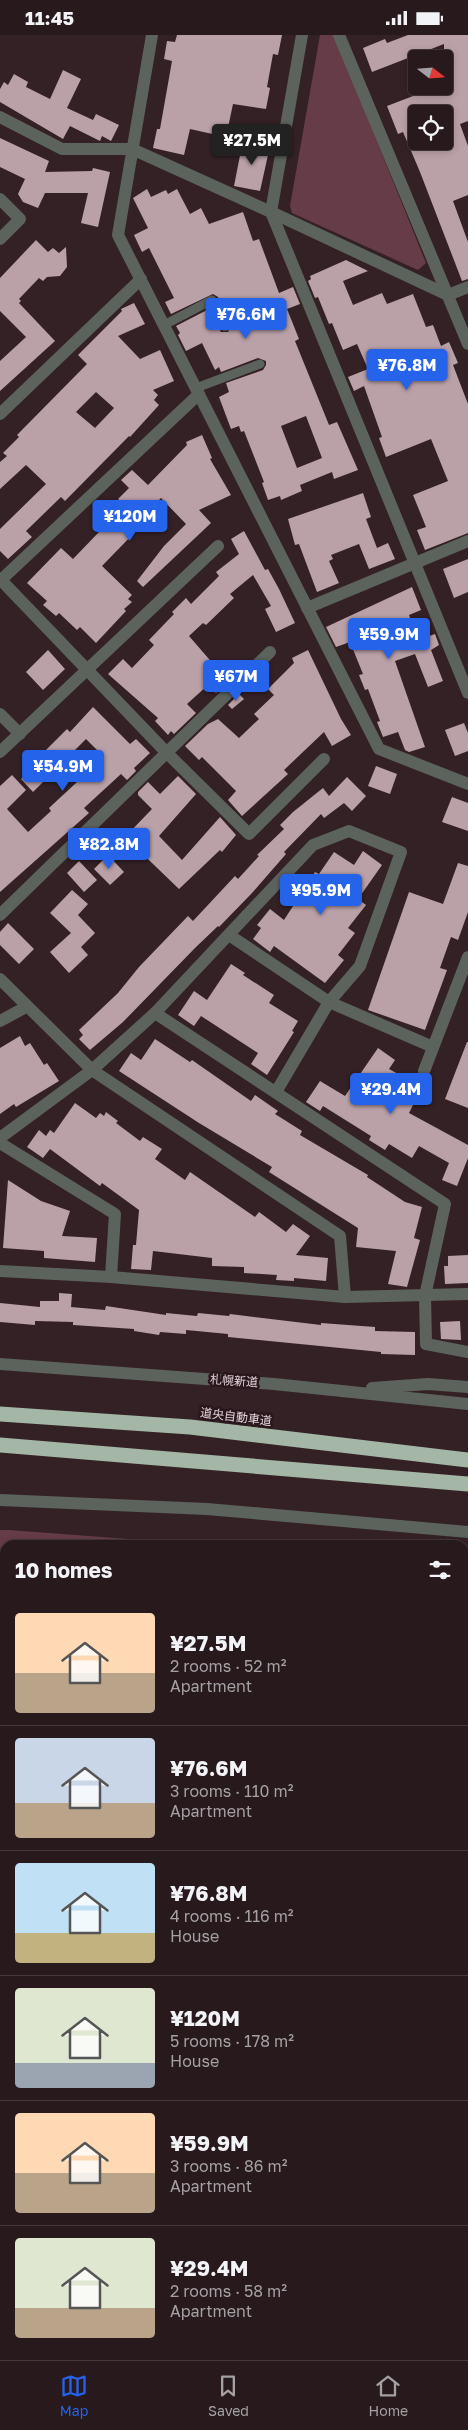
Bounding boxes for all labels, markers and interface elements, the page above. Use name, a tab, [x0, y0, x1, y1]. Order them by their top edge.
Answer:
text: 11:45	[25, 6, 74, 29]
north arrow	[408, 50, 452, 95]
map controls	[408, 50, 453, 150]
button: locate	[408, 105, 453, 150]
pin: ¥27.5M	[211, 123, 293, 166]
text: ¥27.5M	[223, 130, 281, 150]
pin: ¥76.6M	[205, 297, 287, 340]
text: ¥76.6M	[217, 304, 275, 324]
pin: ¥76.8M	[366, 349, 448, 391]
text: ¥76.8M	[377, 355, 437, 375]
pin: ¥120M	[95, 499, 165, 542]
text: ¥120M	[103, 506, 157, 526]
pin: ¥59.9M	[348, 617, 430, 660]
text: ¥59.9M	[359, 624, 419, 644]
pin: ¥67M	[206, 659, 266, 702]
text: ¥67M	[214, 666, 258, 686]
pin: ¥54.9M	[22, 749, 104, 792]
text: ¥54.9M	[33, 756, 93, 776]
pin: ¥82.8M	[68, 827, 150, 870]
text: ¥82.8M	[79, 834, 139, 854]
pin: ¥95.9M	[280, 873, 362, 916]
text: ¥95.9M	[291, 880, 351, 900]
pin: ¥29.4M	[350, 1073, 432, 1115]
text: ¥29.4M	[361, 1079, 421, 1099]
street label: 札幌新道	[210, 1371, 259, 1390]
street label: 道央自動車道	[199, 1405, 273, 1428]
icon: filters	[426, 1556, 454, 1584]
text: 10 homes	[15, 1557, 113, 1583]
text: ¥27.5M	[170, 1630, 246, 1656]
icon: home	[55, 1633, 115, 1693]
text: 2 rooms · 52 m²	[170, 1656, 286, 1676]
text: Apartment	[170, 1676, 252, 1696]
text: ¥76.6M	[170, 1755, 247, 1781]
icon: home	[55, 1758, 115, 1818]
text: 3 rooms · 110 m²	[170, 1781, 293, 1801]
text: Apartment	[170, 1801, 252, 1821]
text: ¥76.8M	[170, 1880, 248, 1906]
icon: home	[55, 1883, 115, 1943]
text: 4 rooms · 116 m²	[170, 1906, 294, 1926]
text: House	[170, 1926, 219, 1946]
text: ¥120M	[170, 2005, 240, 2031]
icon: home	[55, 2008, 115, 2068]
text: 5 rooms · 178 m²	[170, 2031, 294, 2051]
text: House	[170, 2051, 219, 2071]
text: ¥59.9M	[170, 2130, 249, 2156]
icon: home	[55, 2133, 115, 2193]
text: 3 rooms · 86 m²	[170, 2156, 287, 2176]
text: Apartment	[170, 2176, 252, 2196]
text: ¥29.4M	[170, 2255, 249, 2281]
icon: home	[55, 2258, 115, 2318]
text: 2 rooms · 58 m²	[170, 2281, 287, 2301]
text: Apartment	[170, 2301, 252, 2321]
tab: Map	[60, 2372, 88, 2419]
tab: Saved	[208, 2372, 249, 2419]
tab: Home	[369, 2372, 408, 2419]

